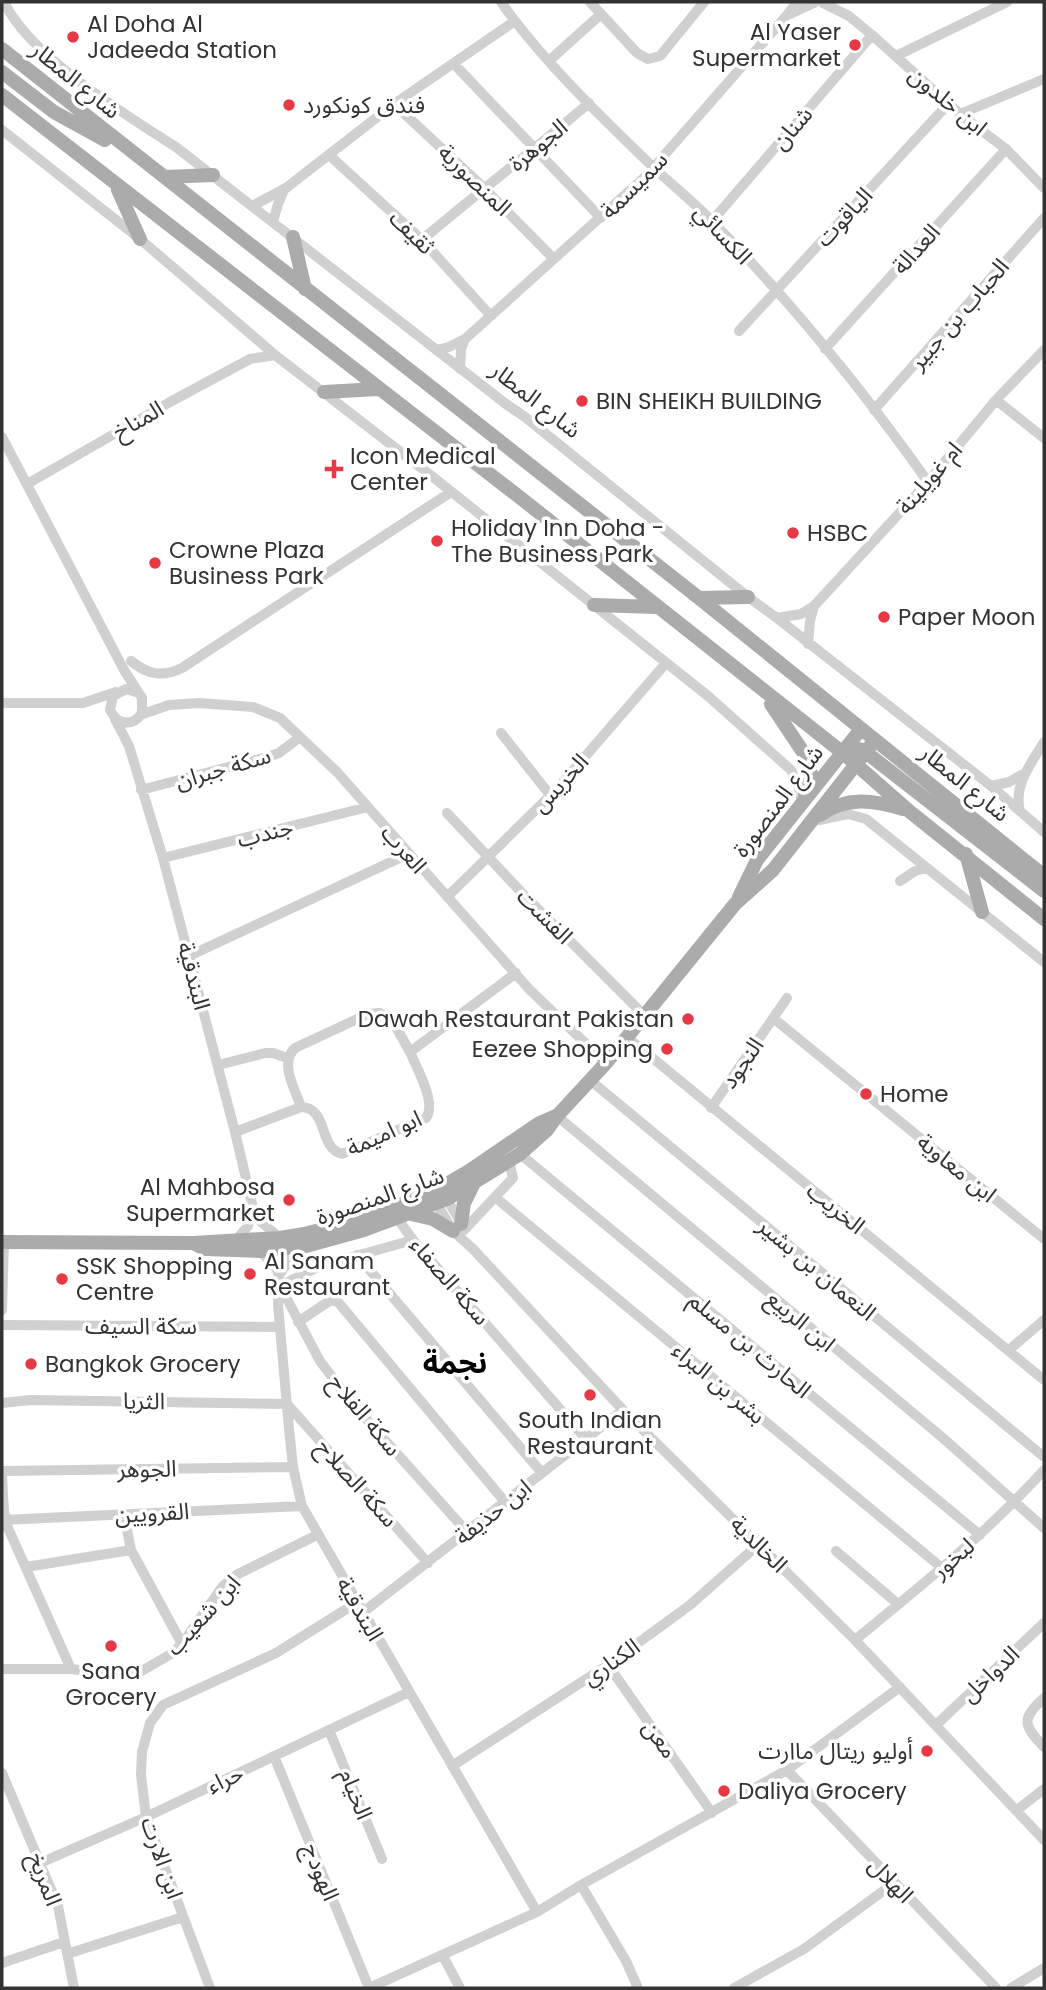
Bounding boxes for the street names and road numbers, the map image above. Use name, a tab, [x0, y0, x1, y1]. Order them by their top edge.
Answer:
street label: شارع المطار	[23, 33, 128, 127]
street label: ابن خلدون	[902, 59, 994, 143]
street label: شنان	[764, 99, 820, 157]
street label: الجوهرة	[502, 111, 574, 179]
street label: المنصورية	[431, 137, 519, 223]
street label: سميسمة	[593, 144, 675, 226]
street label: الياقوت	[808, 180, 880, 254]
street label: الكسائي	[686, 197, 759, 272]
street label: ثقيف	[382, 202, 442, 262]
street label: العدالة	[885, 217, 947, 281]
street label: الحباب بن جبير	[901, 251, 1016, 377]
street label: شارع المطار	[483, 354, 588, 446]
street label: المناخ	[107, 393, 170, 448]
street label: ام غويلينة	[889, 435, 971, 522]
street label: شارع المطار	[912, 736, 1017, 830]
street label: شارع المنصورة	[725, 738, 832, 864]
street label: سكة جبران	[171, 739, 275, 797]
street label: الخريس	[524, 746, 596, 820]
street label: جندب	[234, 811, 296, 855]
street label: العرب	[374, 818, 434, 880]
street label: الفشت	[510, 881, 580, 951]
street label: البندقية	[170, 938, 218, 1014]
street label: النجود	[713, 1031, 771, 1095]
street label: ابو اميمة	[341, 1102, 427, 1164]
street label: ابن معاوية	[911, 1126, 1003, 1210]
street label: شارع المنصورة	[312, 1159, 448, 1234]
street label: الخريب	[800, 1175, 872, 1241]
street label: النعمان بن بشير	[750, 1209, 883, 1328]
street label: سكة الصفاء	[403, 1230, 497, 1332]
street label: ابن الربيع	[759, 1283, 842, 1360]
street label: الحارث بن مسلم	[681, 1284, 818, 1406]
street label: سكة السيف	[85, 1310, 197, 1342]
street label: بشر بن البراء	[665, 1334, 773, 1432]
street label: سكة الفلاح	[320, 1367, 409, 1464]
street label: الثريا	[123, 1385, 165, 1417]
street label: سكة الصلاح	[308, 1432, 405, 1535]
street label: الجوهر	[116, 1452, 177, 1486]
street label: ابن حذيفة	[448, 1472, 538, 1552]
street label: القرويين	[114, 1495, 190, 1531]
street label: الخالدية	[723, 1508, 795, 1580]
street label: لبخور	[924, 1530, 982, 1586]
street label: ابن شعيب	[158, 1568, 248, 1662]
street label: البندقية	[329, 1571, 391, 1647]
street label: الكناري	[576, 1631, 647, 1694]
street label: الدواخل	[954, 1638, 1026, 1710]
street label: معن	[635, 1713, 685, 1765]
street label: حراء	[201, 1757, 249, 1801]
street label: الخيام	[329, 1764, 381, 1825]
street label: ابن الارت	[133, 1813, 191, 1903]
street label: الهودج	[294, 1838, 347, 1906]
street label: المريخ	[19, 1848, 70, 1911]
street label: الهلال	[861, 1850, 921, 1910]

